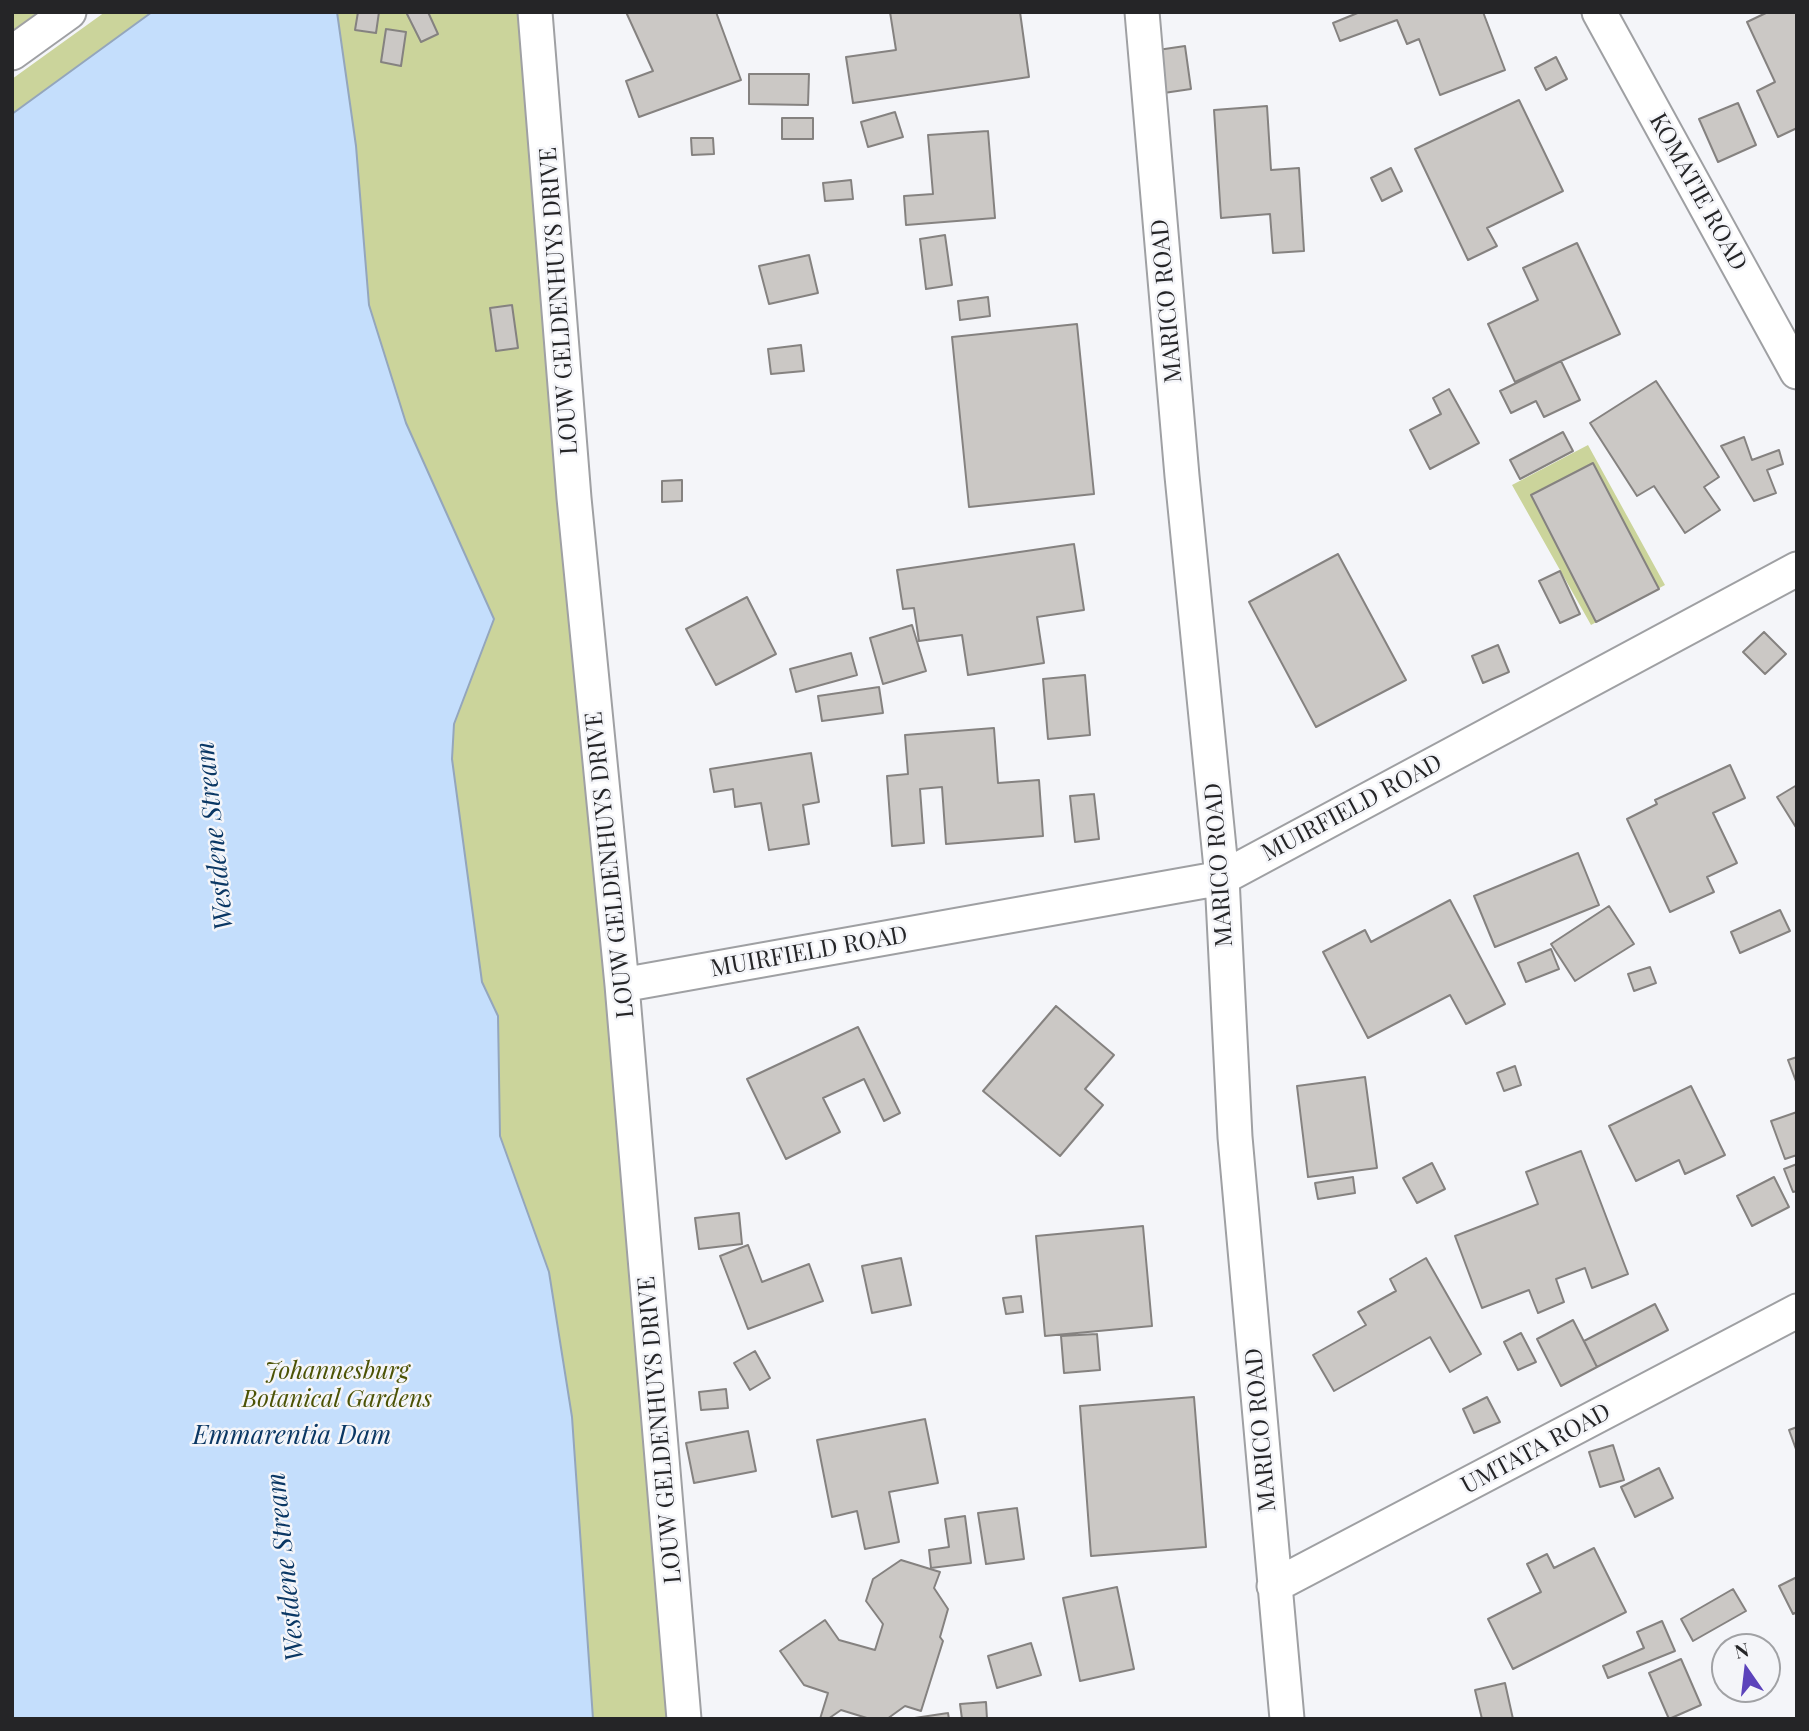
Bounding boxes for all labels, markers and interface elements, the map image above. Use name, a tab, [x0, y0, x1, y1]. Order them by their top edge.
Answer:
street label: KOMATIE ROAD	[1643, 108, 1753, 276]
street label: LOUW GELDENHUYS DRIVE	[534, 146, 584, 456]
street label: MARICO ROAD	[1145, 218, 1189, 384]
street label: LOUW GELDENHUYS DRIVE	[580, 710, 640, 1020]
water label: Westdene Stream	[190, 740, 240, 932]
street label: MUIRFIELD ROAD	[1257, 748, 1447, 868]
street label: MARICO ROAD	[1199, 782, 1239, 948]
street label: MUIRFIELD ROAD	[708, 920, 910, 984]
street label: LOUW GELDENHUYS DRIVE	[632, 1275, 688, 1585]
street label: MARICO ROAD	[1239, 1347, 1283, 1513]
park label: Johannesburg Botanical Gardens	[242, 1358, 432, 1414]
street label: UMTATA ROAD	[1456, 1398, 1616, 1500]
water label: Emmarentia Dam	[193, 1420, 391, 1452]
water label: Westdene Stream	[261, 1471, 311, 1663]
north arrow	[1711, 1633, 1781, 1703]
text: N	[1732, 1635, 1751, 1664]

